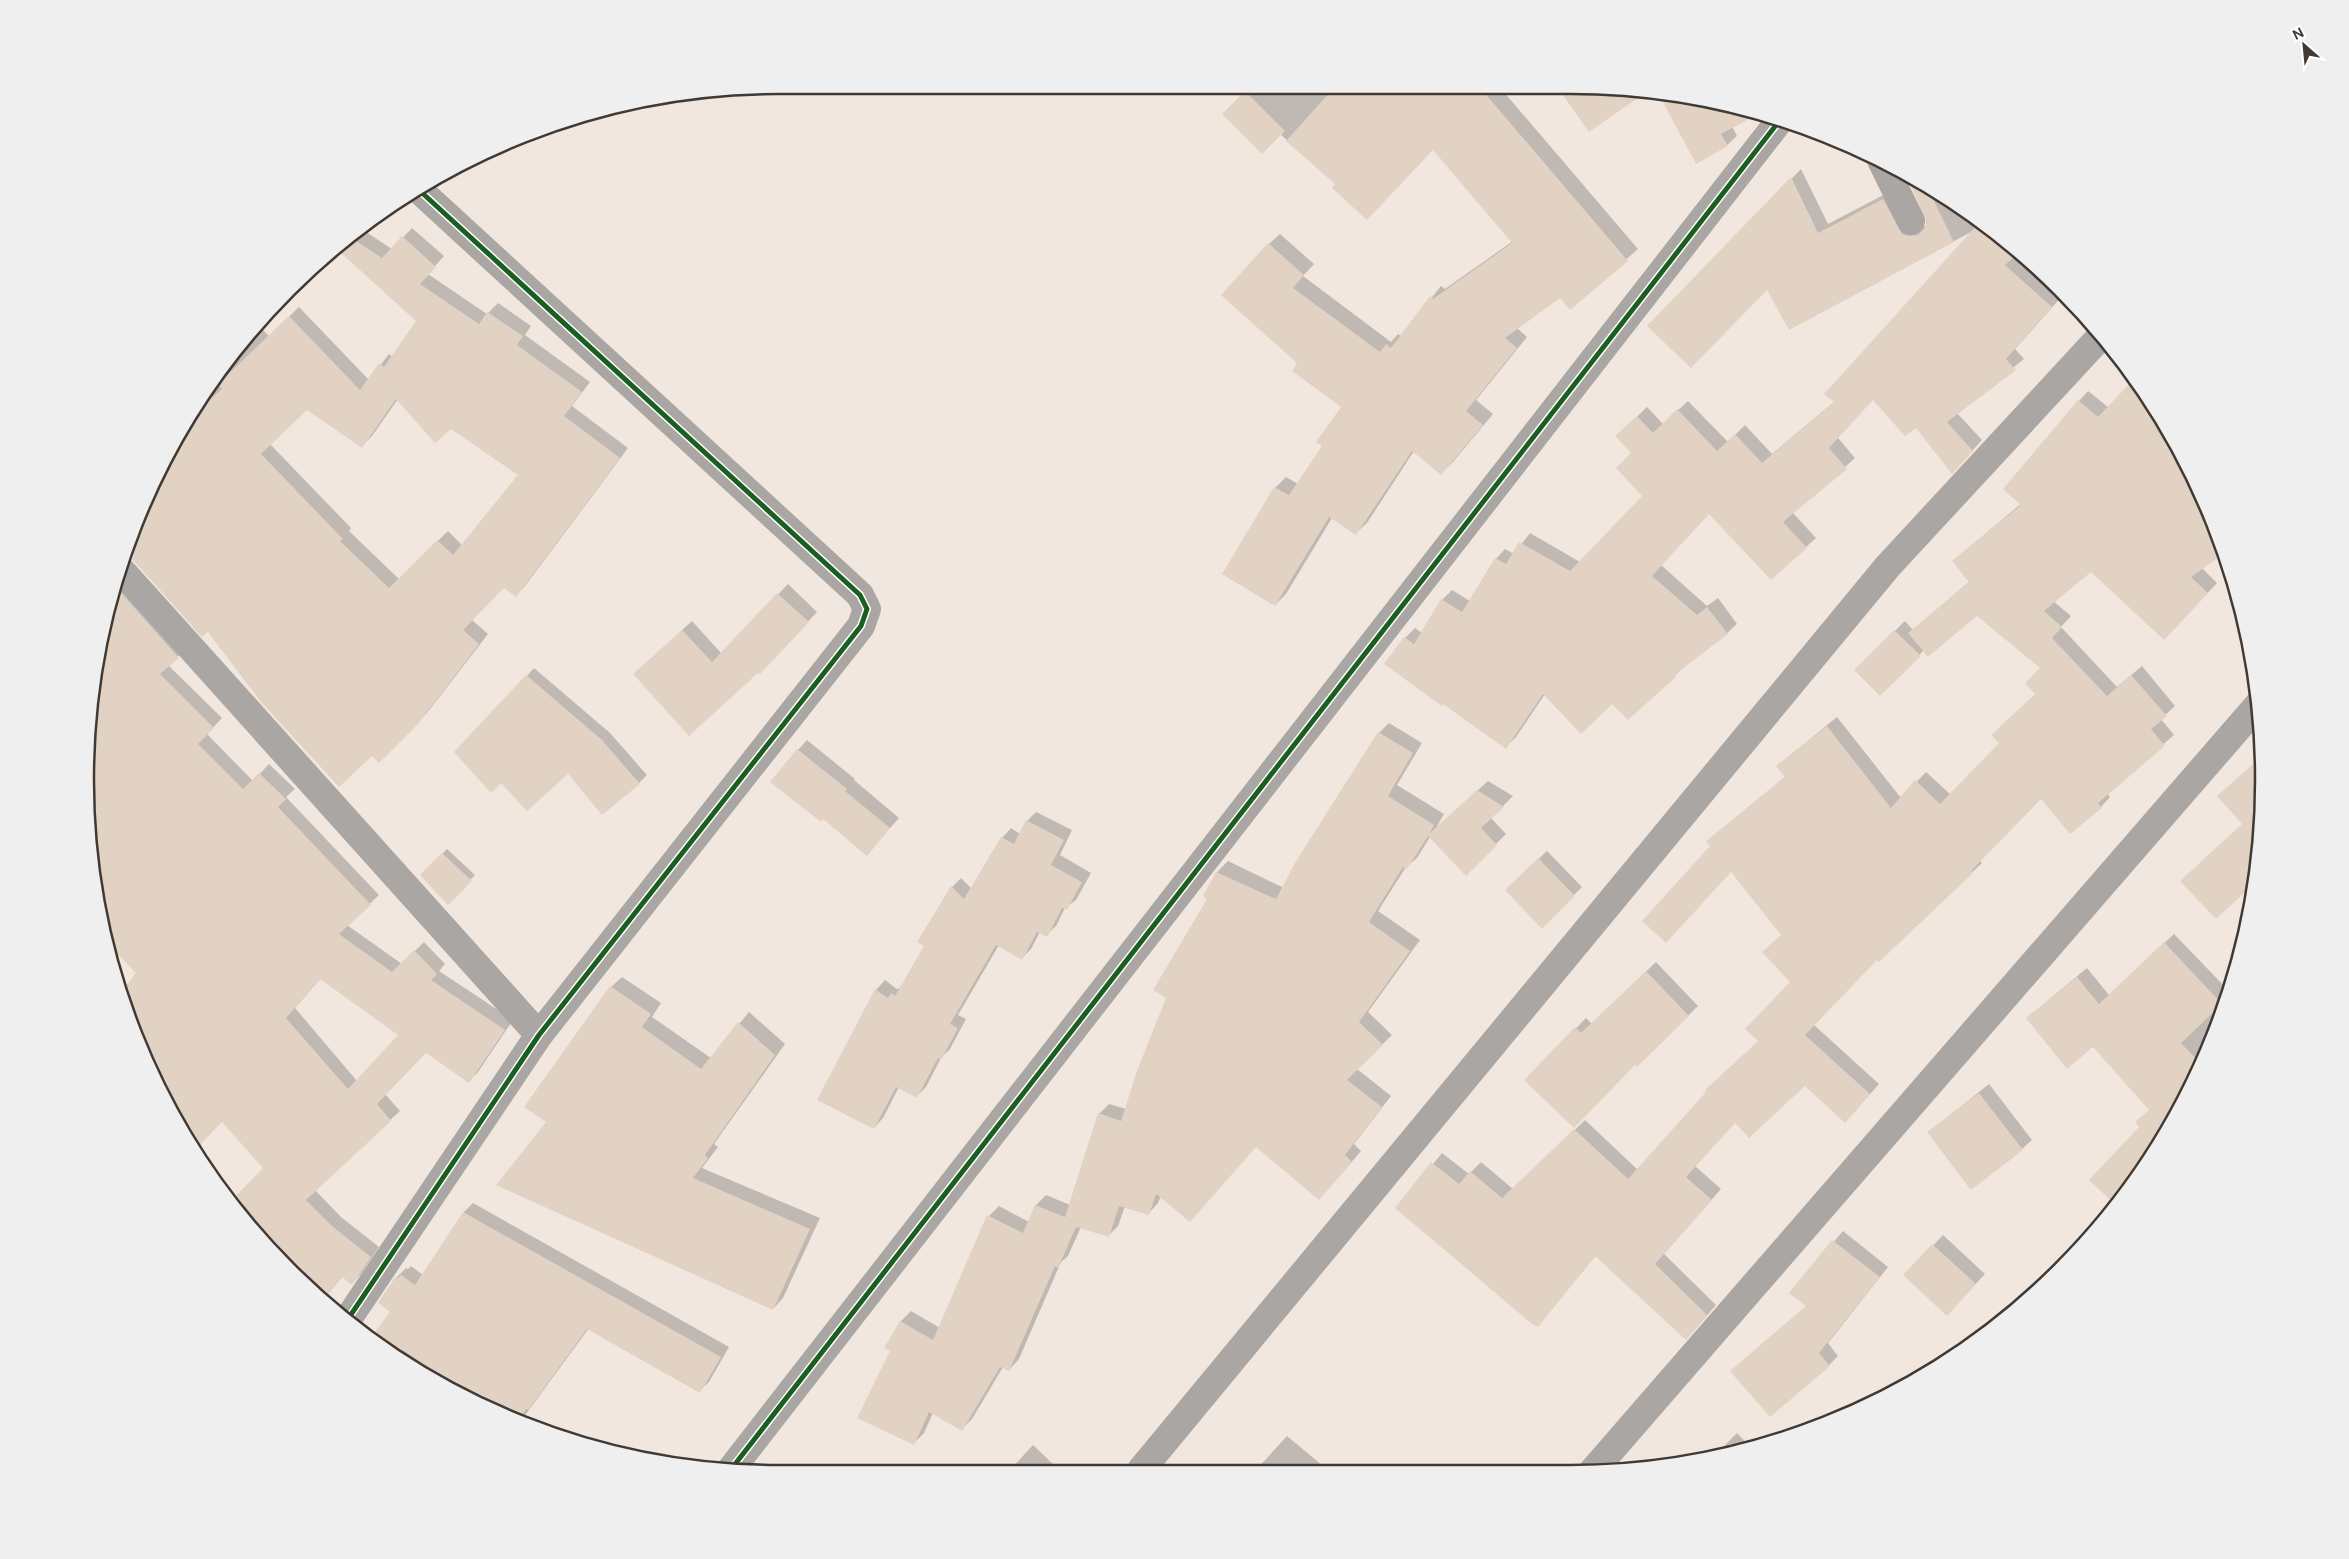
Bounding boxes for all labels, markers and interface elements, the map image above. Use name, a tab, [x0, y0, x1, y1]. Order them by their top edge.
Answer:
north arrow	[2279, 20, 2329, 70]
text: N	[2289, 23, 2307, 44]

